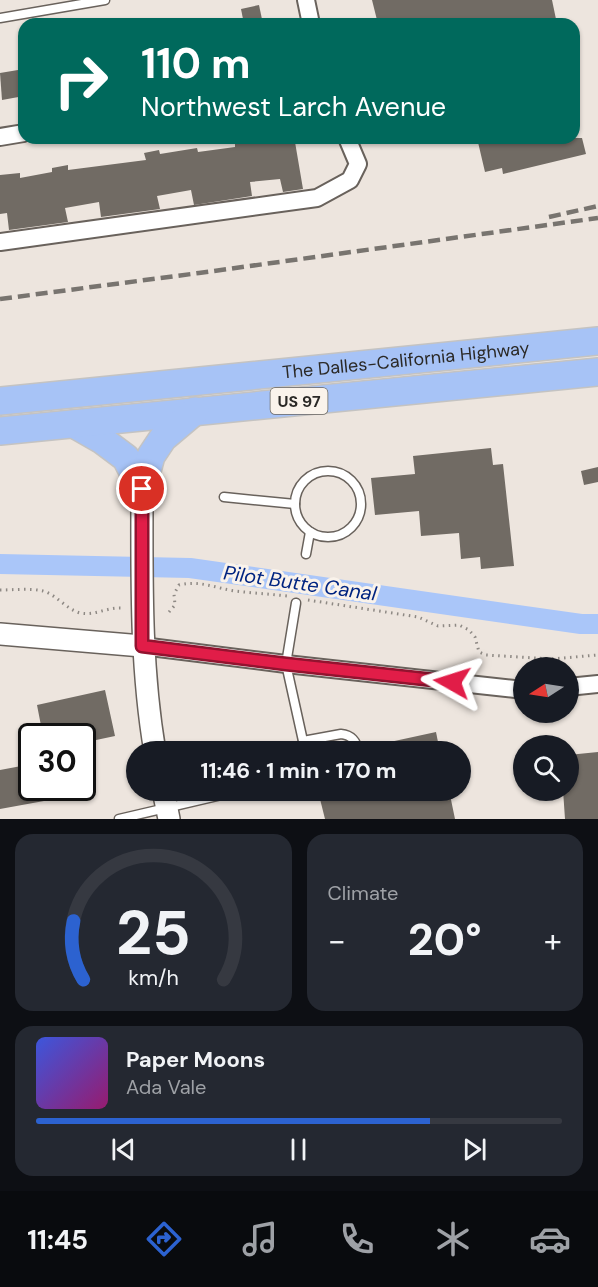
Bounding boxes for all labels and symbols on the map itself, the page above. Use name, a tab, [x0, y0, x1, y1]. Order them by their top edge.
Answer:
street label: The Dalles-California Highway	[281, 336, 531, 385]
road number: US 97	[270, 388, 328, 414]
pin	[116, 463, 167, 514]
water label: Pilot Butte Canal	[222, 559, 379, 607]
position arrow	[420, 650, 484, 714]
north arrow	[513, 657, 579, 723]
speed limit sign: 30	[18, 723, 96, 801]

